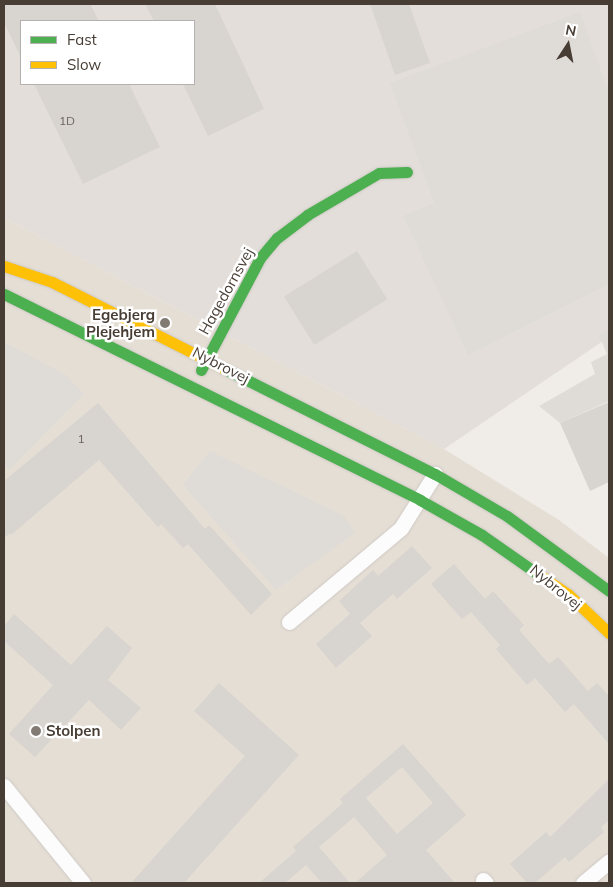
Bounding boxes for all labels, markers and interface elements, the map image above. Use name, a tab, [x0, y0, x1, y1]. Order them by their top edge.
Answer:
legend	[20, 20, 195, 85]
north arrow	[543, 20, 593, 70]
text: N	[564, 20, 578, 40]
text: Fast	[67, 30, 97, 49]
text: Slow	[67, 55, 101, 74]
house number: 1D	[59, 114, 75, 128]
street label: Hagedornsvej	[195, 244, 257, 338]
place label: Egebjerg Plejehjem	[86, 305, 155, 340]
marker: Egebjerg Plejehjem	[159, 317, 171, 329]
street label: Nybrovej	[189, 343, 253, 387]
house number: 1	[77, 432, 85, 446]
street label: Nybrovej	[526, 561, 586, 613]
place label: Stolpen	[46, 722, 101, 740]
marker: Stolpen	[30, 725, 42, 737]

